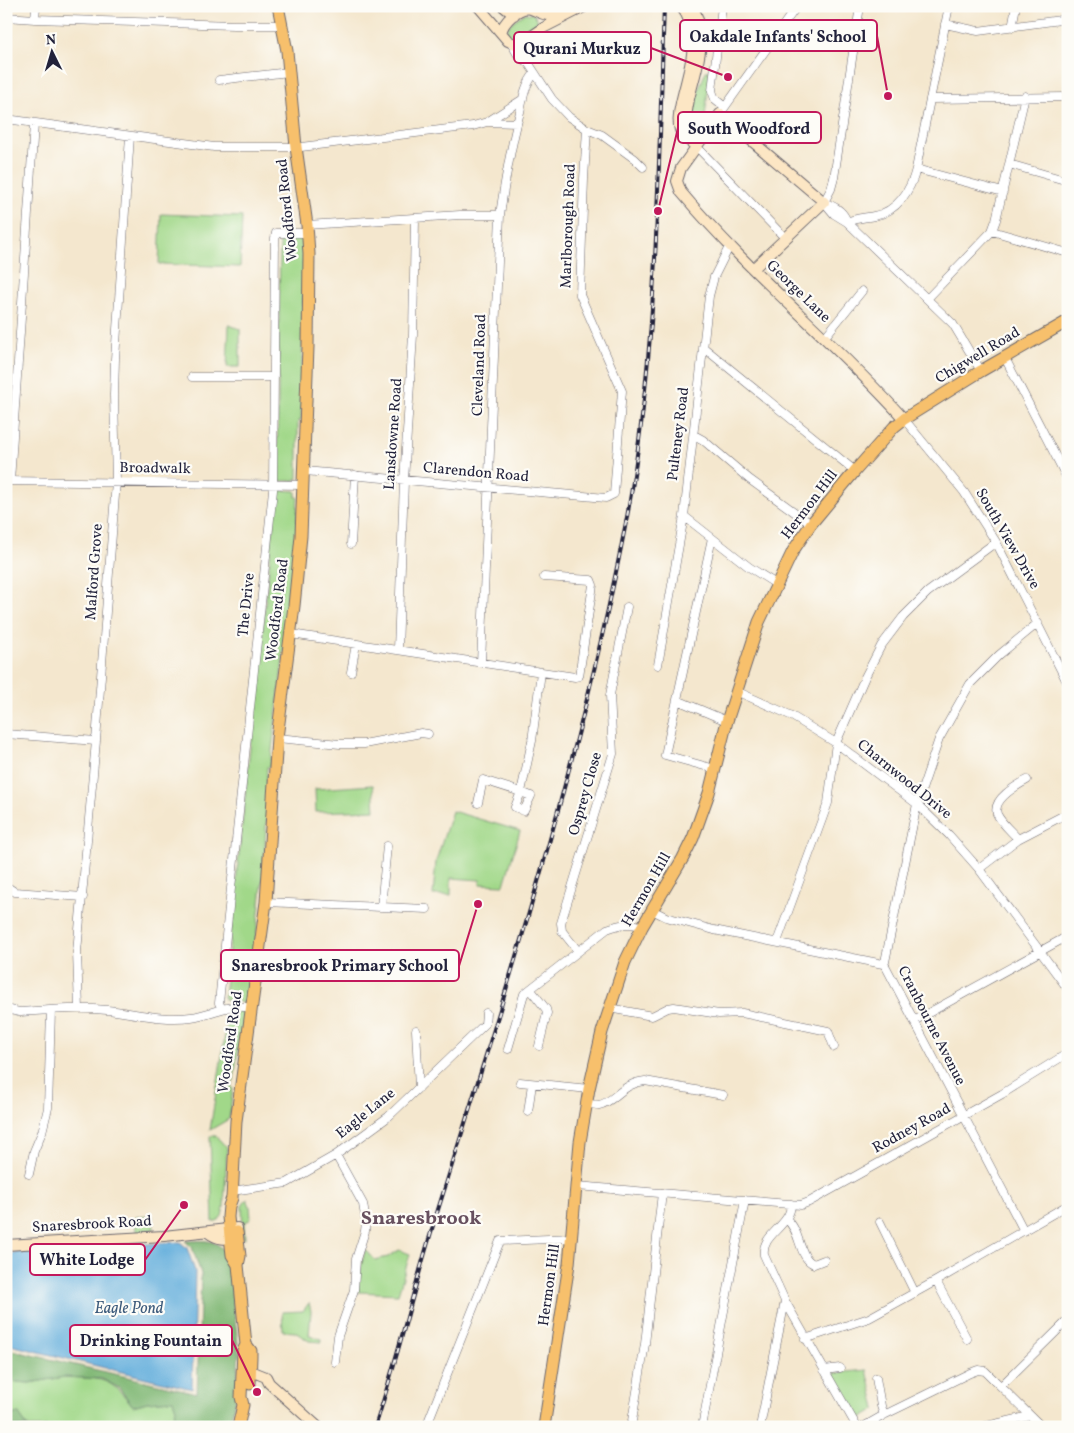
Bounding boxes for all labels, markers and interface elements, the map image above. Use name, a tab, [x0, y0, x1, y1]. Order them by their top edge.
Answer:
callout: Oakdale Infants' School	[680, 20, 877, 51]
text: Oakdale Infants' School	[689, 27, 867, 49]
north arrow	[28, 28, 78, 78]
text: N	[45, 31, 57, 50]
callout: Qurani Murkuz	[514, 32, 651, 63]
text: Qurani Murkuz	[523, 39, 641, 61]
callout: South Woodford	[678, 112, 821, 143]
text: South Woodford	[688, 119, 811, 141]
street label: Woodford Road	[272, 158, 304, 262]
street label: Marlborough Road	[556, 163, 582, 289]
street label: George Lane	[761, 256, 835, 328]
street label: Cleveland Road	[468, 313, 492, 417]
street label: Chigwell Road	[932, 322, 1024, 390]
street label: Lansdowne Road	[380, 377, 408, 491]
street label: Pulteney Road	[663, 386, 695, 482]
street label: Broadwalk	[119, 458, 191, 480]
street label: Clarendon Road	[422, 458, 530, 488]
street label: Hermon Hill	[777, 466, 843, 544]
street label: South View Drive	[970, 485, 1044, 593]
street label: Malford Grove	[81, 523, 109, 621]
street label: Woodford Road	[261, 558, 295, 662]
street label: The Drive	[233, 572, 261, 638]
street label: Charnwood Drive	[852, 735, 956, 825]
street label: Osprey Close	[564, 750, 608, 838]
street label: Hermon Hill	[617, 849, 677, 931]
callout: Snaresbrook Primary School	[221, 950, 459, 981]
text: Snaresbrook Primary School	[232, 956, 449, 978]
street label: Cranbourne Avenue	[892, 963, 970, 1089]
street label: Woodford Road	[213, 990, 249, 1094]
street label: Eagle Lane	[332, 1084, 400, 1144]
street label: Rodney Road	[869, 1099, 955, 1159]
district label: Snaresbrook	[361, 1205, 481, 1233]
street label: Snaresbrook Road	[32, 1211, 152, 1239]
street label: Hermon Hill	[534, 1243, 566, 1327]
callout: White Lodge	[30, 1244, 145, 1275]
text: White Lodge	[40, 1250, 134, 1272]
water label: Eagle Pond	[94, 1298, 164, 1320]
callout: Drinking Fountain	[70, 1325, 232, 1356]
text: Drinking Fountain	[80, 1331, 223, 1353]

